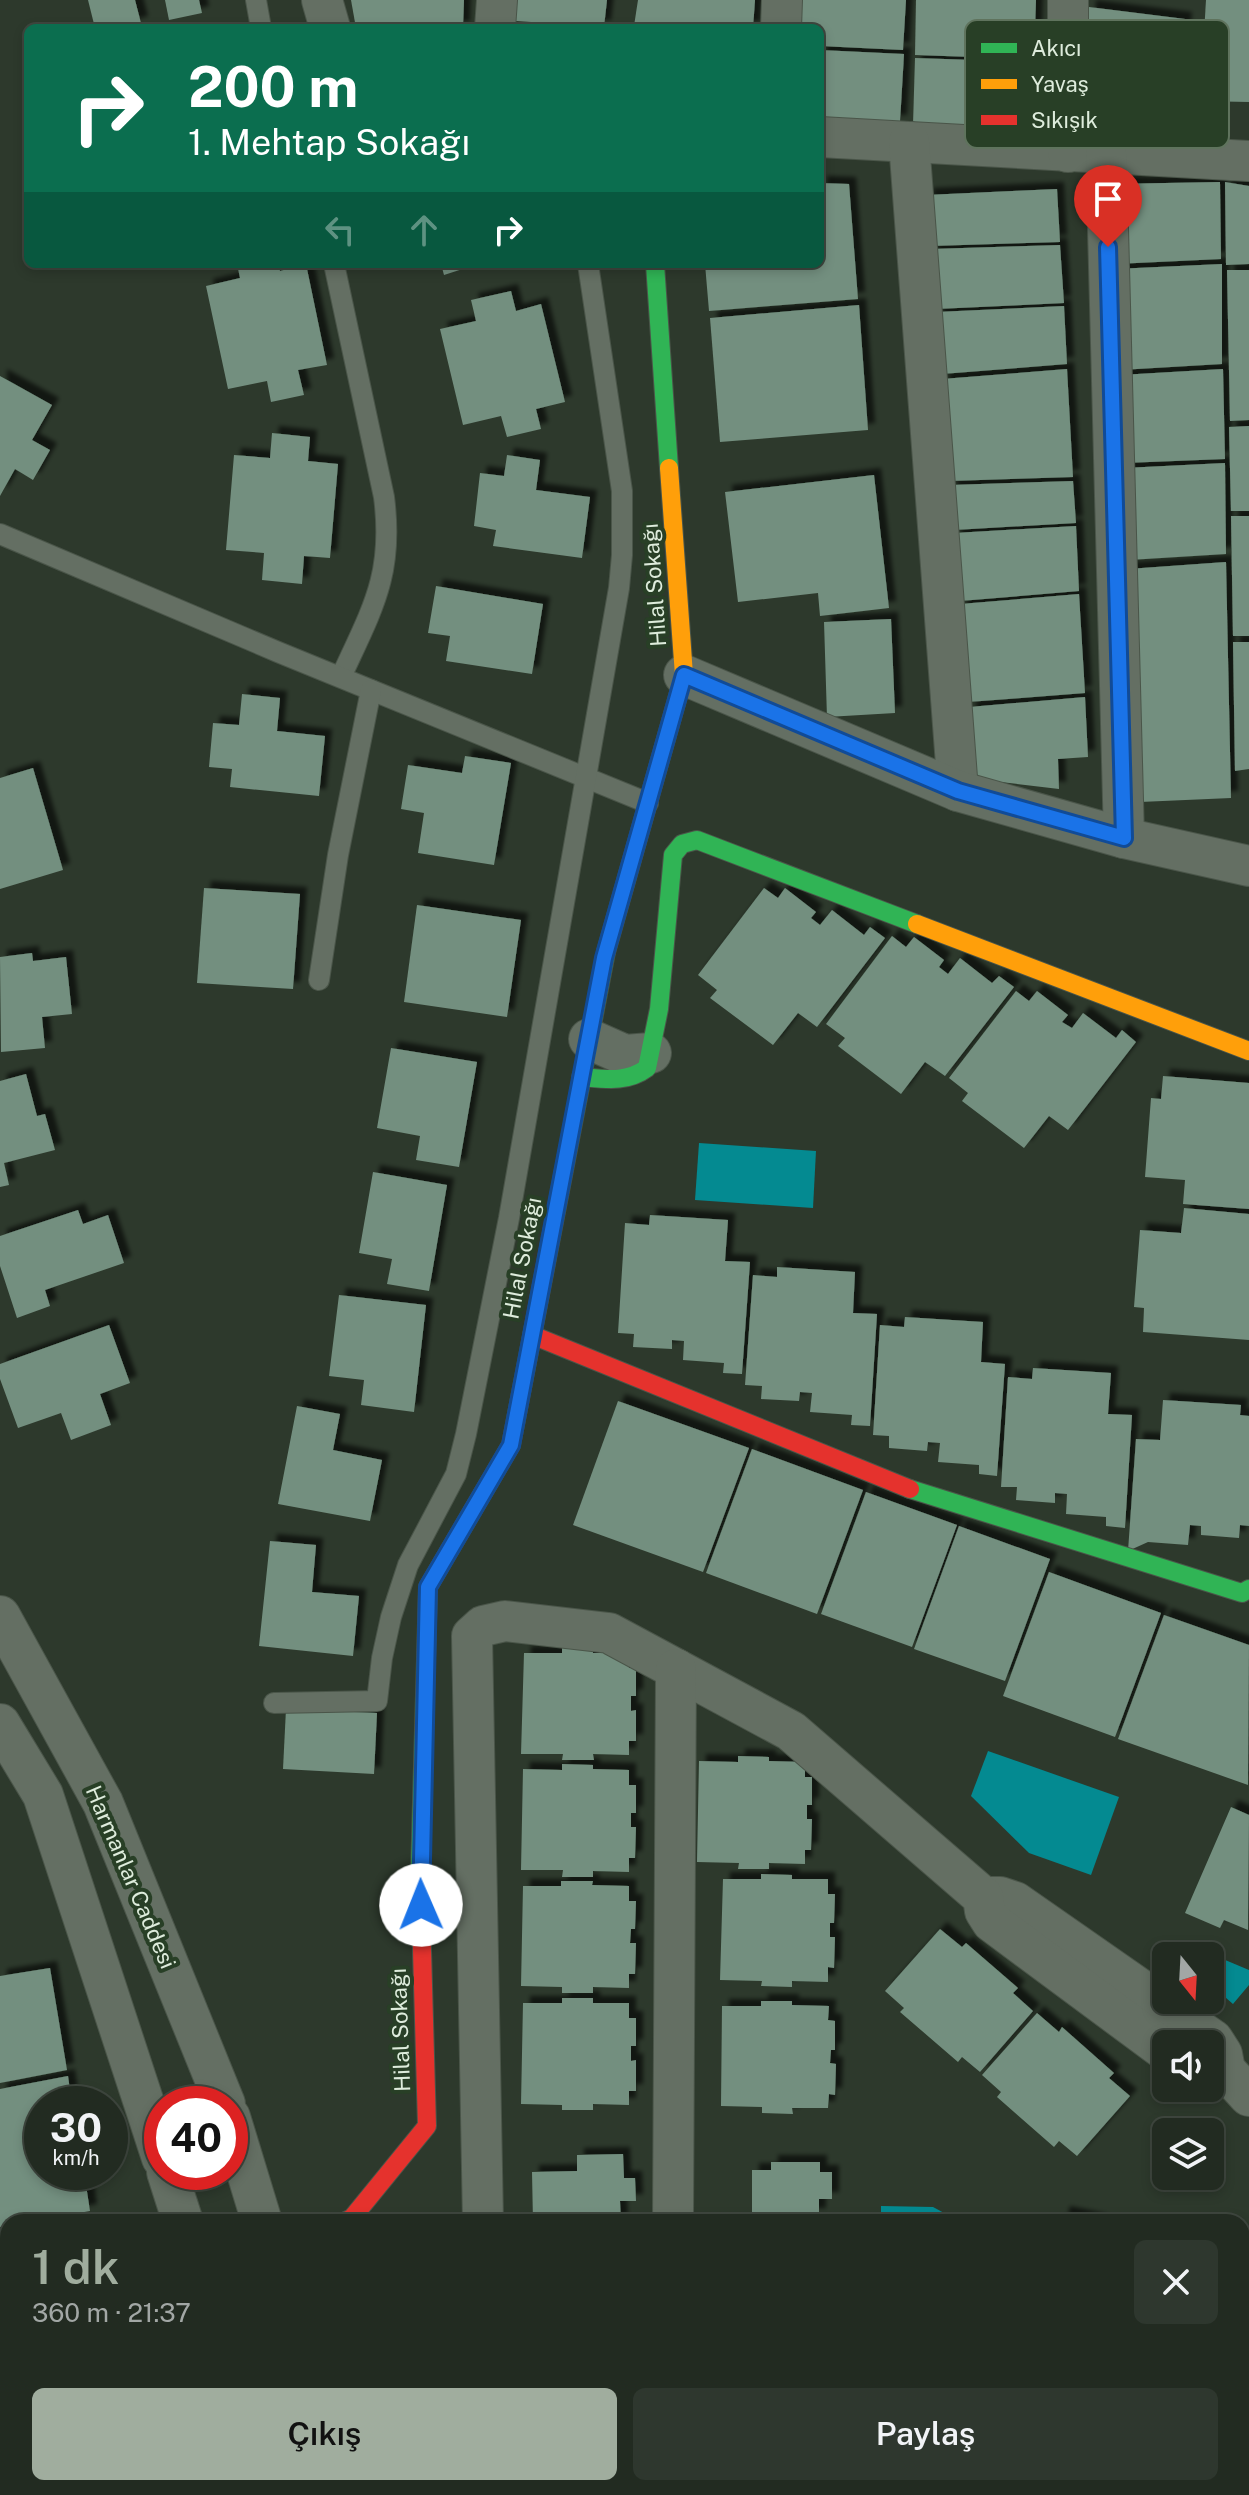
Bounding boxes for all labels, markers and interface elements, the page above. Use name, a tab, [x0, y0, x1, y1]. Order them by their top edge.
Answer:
legend	[965, 20, 1229, 148]
text: Akıcı	[1031, 35, 1081, 61]
text: 200 m	[188, 54, 358, 120]
icon: right	[56, 56, 160, 160]
text: Yavaş	[1031, 71, 1089, 97]
text: Sıkışık	[1031, 107, 1098, 133]
text: 1. Mehtap Sokağı	[188, 121, 470, 163]
pin	[1074, 165, 1142, 247]
icon: arrive	[1086, 177, 1130, 221]
icon: left	[318, 208, 362, 252]
icon: ahead	[402, 208, 446, 252]
icon: right	[486, 208, 530, 252]
street label: Hilal Sokağı	[637, 523, 671, 647]
street label: Hilal Sokağı	[497, 1195, 547, 1321]
street label: Harmanlar Caddesi	[81, 1782, 181, 1972]
position arrow	[379, 1863, 463, 1947]
north arrow	[1152, 1942, 1224, 2014]
map controls	[1152, 1942, 1224, 2190]
street label: Hilal Sokağı	[385, 1968, 415, 2092]
button: sound	[1152, 2030, 1224, 2102]
speed limit sign: 40	[144, 2086, 248, 2190]
text: 30	[50, 2104, 102, 2151]
button: layers	[1152, 2118, 1224, 2190]
text: km/h	[52, 2146, 100, 2170]
text: 1 dk	[32, 2238, 119, 2295]
button: close	[1134, 2240, 1218, 2324]
text: 360 m · 21:37	[32, 2297, 191, 2328]
button: Çıkış	[32, 2388, 617, 2480]
button: Paylaş	[633, 2388, 1218, 2480]

